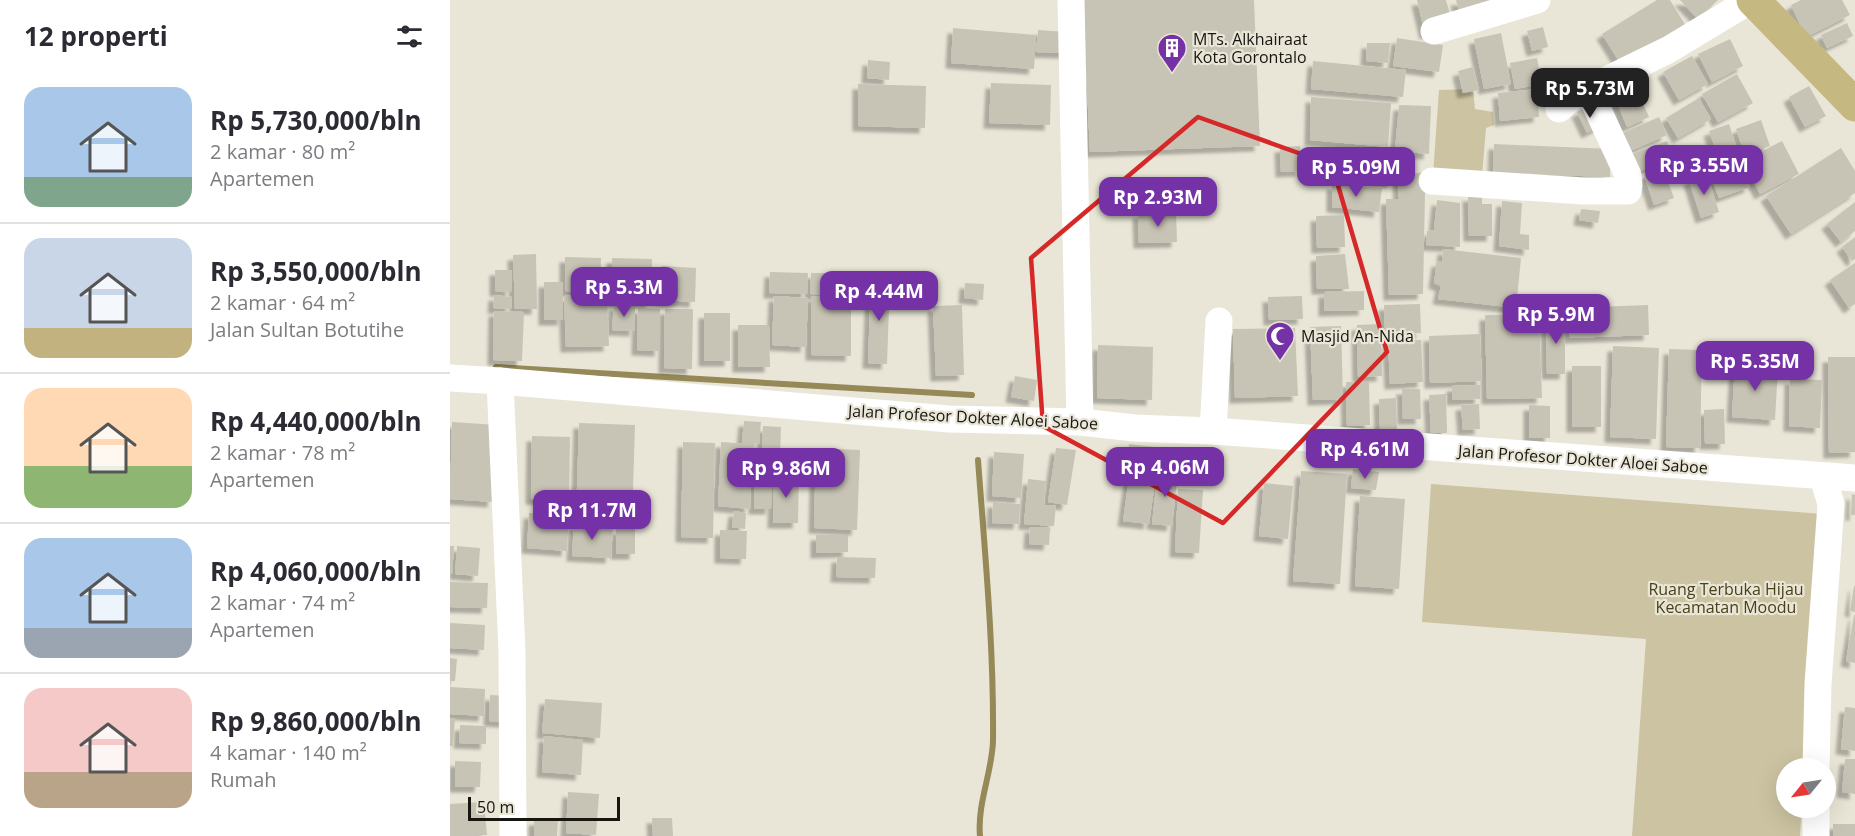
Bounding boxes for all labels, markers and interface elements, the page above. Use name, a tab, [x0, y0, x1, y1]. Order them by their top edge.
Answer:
text: 12 properti	[24, 18, 168, 54]
icon: filters	[393, 20, 426, 53]
place label: MTs. Alkhairaat Kota Gorontalo	[1193, 28, 1308, 68]
building icon: MTs. Alkhairaat Kota Gorontalo	[1156, 32, 1188, 74]
pin: Rp 5.73M	[1528, 68, 1652, 119]
text: Rp 5.73M	[1545, 74, 1635, 101]
text: Rp 5,730,000/bln	[210, 102, 421, 138]
icon: home	[72, 111, 144, 183]
text: 2 kamar · 80 m²	[210, 138, 355, 165]
pin: Rp 3.55M	[1642, 145, 1766, 196]
pin: Rp 5.09M	[1294, 147, 1418, 198]
text: Rp 3.55M	[1659, 151, 1749, 178]
text: Rp 5.09M	[1311, 153, 1401, 180]
text: Apartemen	[210, 165, 315, 192]
pin: Rp 2.93M	[1096, 177, 1220, 228]
text: Rp 2.93M	[1113, 183, 1203, 210]
text: Rp 3,550,000/bln	[210, 253, 421, 289]
icon: home	[72, 262, 144, 334]
pin: Rp 5.3M	[569, 267, 679, 318]
pin: Rp 4.44M	[817, 271, 941, 322]
text: Rp 5.3M	[585, 273, 663, 300]
text: Rp 4.44M	[834, 277, 924, 304]
text: 2 kamar · 64 m²	[210, 289, 355, 316]
pin: Rp 5.9M	[1501, 294, 1611, 345]
text: Rp 5.9M	[1517, 300, 1595, 327]
text: Jalan Sultan Botutihe	[210, 316, 404, 343]
mosque icon: Masjid An-Nida	[1264, 320, 1296, 362]
place label: Masjid An-Nida	[1301, 325, 1414, 347]
pin: Rp 5.35M	[1693, 341, 1817, 392]
text: Rp 5.35M	[1710, 347, 1800, 374]
street label: Jalan Profesor Dokter Aloei Saboe	[845, 399, 1099, 435]
text: Rp 4,440,000/bln	[210, 403, 421, 439]
icon: home	[72, 412, 144, 484]
pin: Rp 4.61M	[1303, 429, 1427, 480]
text: Rp 4.61M	[1320, 435, 1410, 462]
text: 2 kamar · 78 m²	[210, 439, 355, 466]
street label: Jalan Profesor Dokter Aloei Saboe	[1455, 439, 1709, 479]
pin: Rp 4.06M	[1103, 447, 1227, 498]
pin: Rp 9.86M	[724, 448, 848, 499]
text: Rp 4.06M	[1120, 453, 1210, 480]
text: Rp 9.86M	[741, 454, 831, 481]
text: Apartemen	[210, 466, 315, 493]
pin: Rp 11.7M	[530, 490, 654, 541]
text: Rp 11.7M	[547, 496, 637, 523]
text: Rp 4,060,000/bln	[210, 553, 421, 589]
icon: home	[72, 562, 144, 634]
park label: Ruang Terbuka Hijau Kecamatan Moodu	[1648, 578, 1804, 618]
text: 2 kamar · 74 m²	[210, 589, 355, 616]
text: Apartemen	[210, 616, 315, 643]
text: Rp 9,860,000/bln	[210, 703, 421, 739]
icon: home	[72, 712, 144, 784]
text: 4 kamar · 140 m²	[210, 739, 367, 766]
north arrow	[1776, 758, 1836, 818]
map controls	[1776, 758, 1836, 818]
text: Rumah	[210, 766, 277, 793]
scale bar	[468, 794, 620, 822]
text: 50 m	[477, 796, 514, 818]

